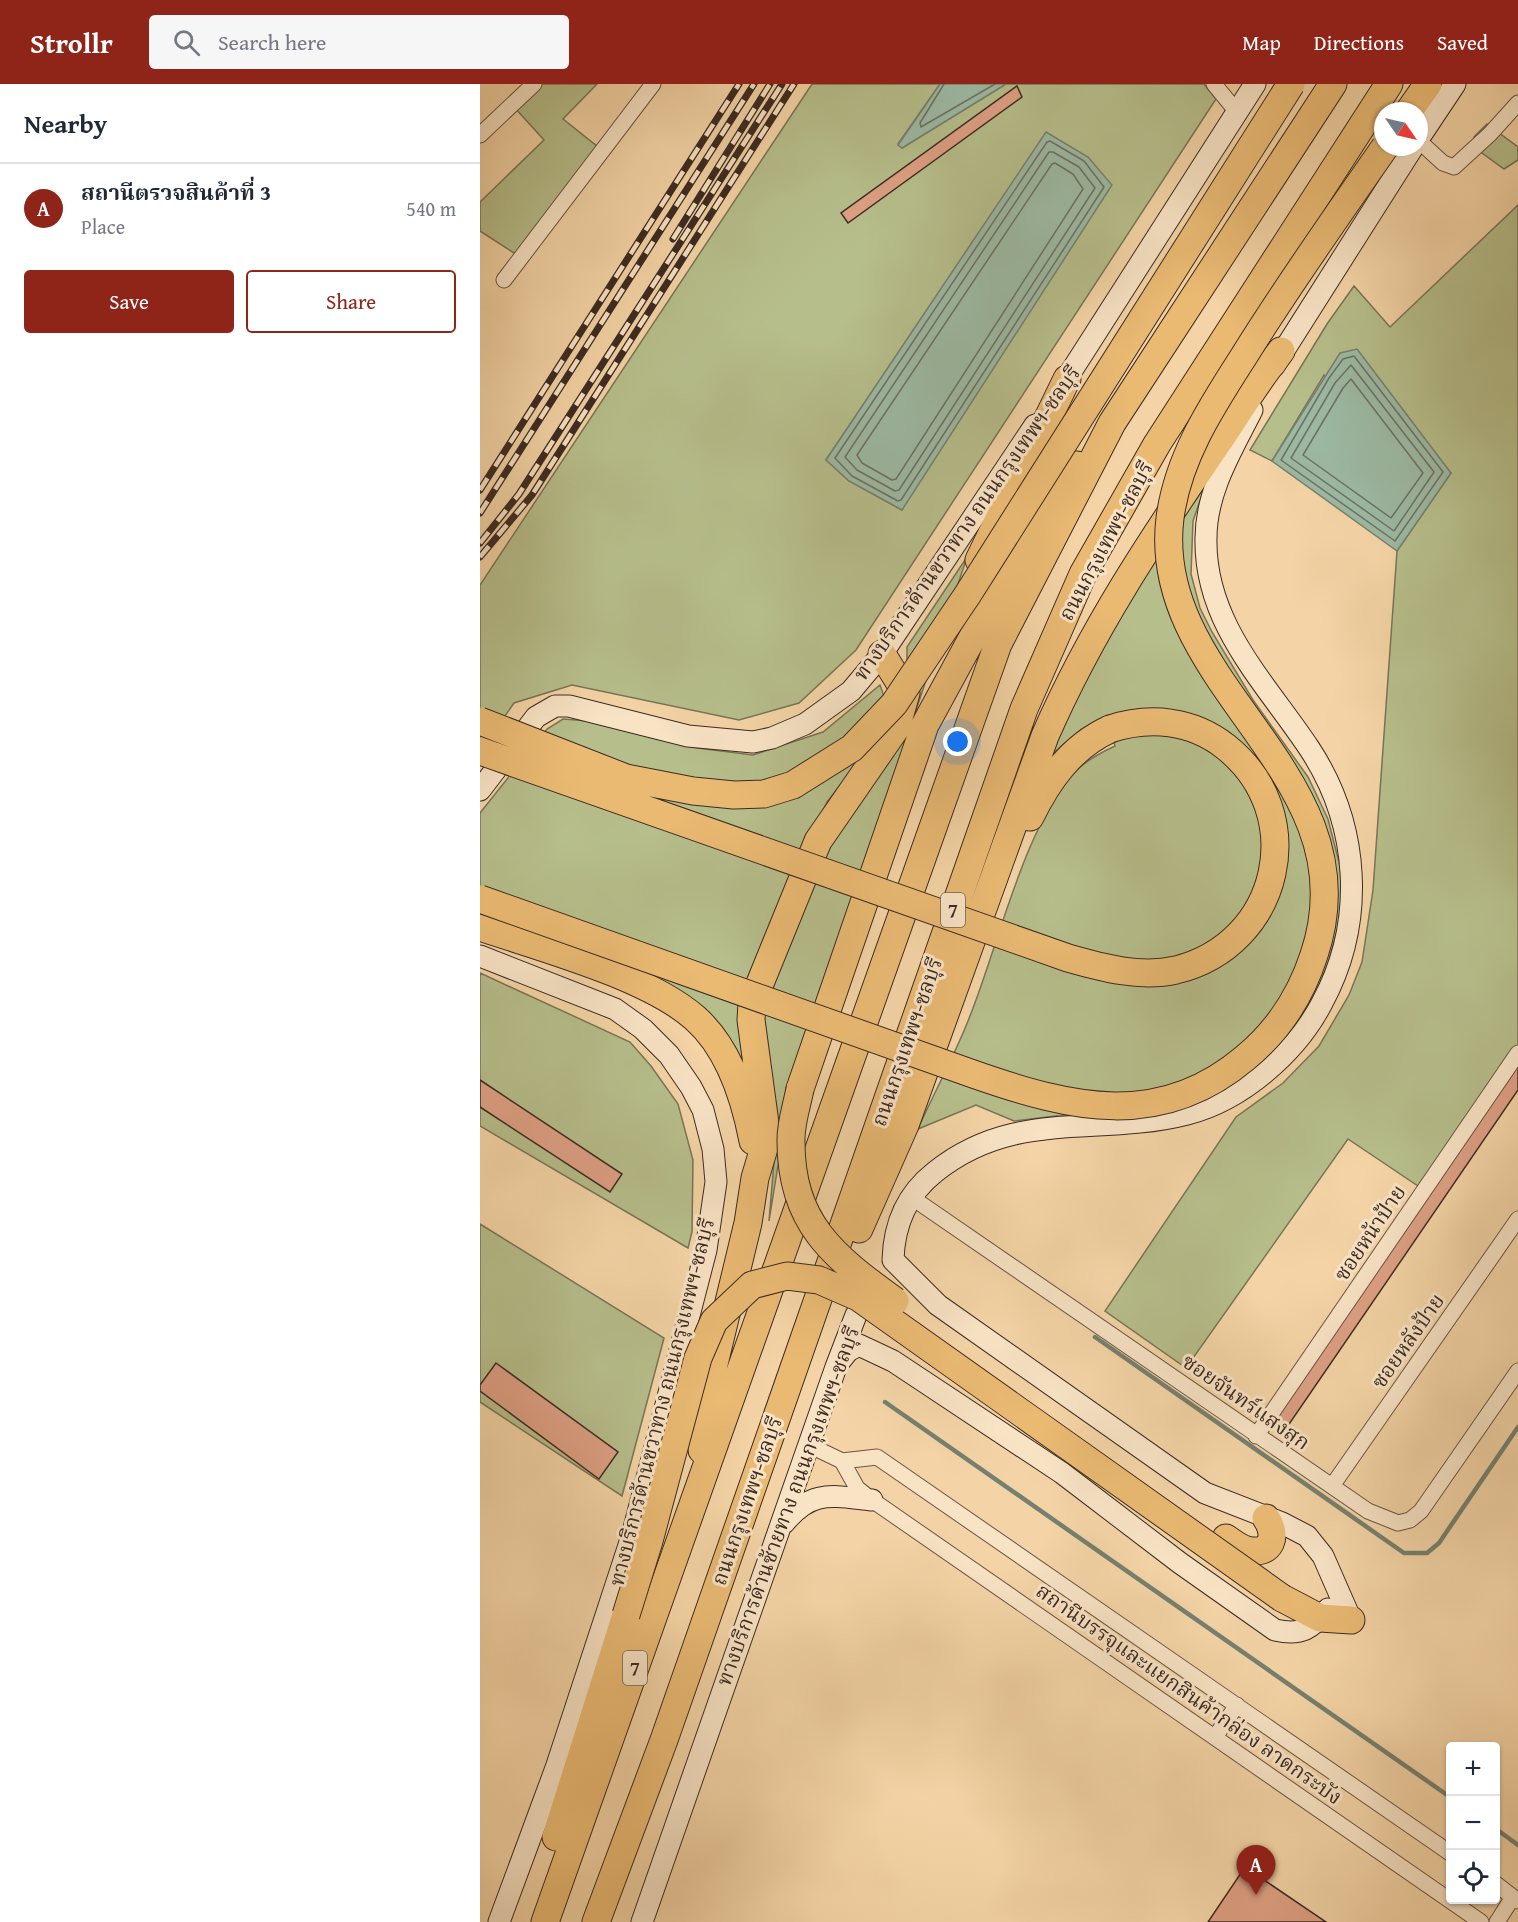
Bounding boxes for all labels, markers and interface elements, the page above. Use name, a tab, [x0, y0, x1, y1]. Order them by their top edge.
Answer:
search box	[149, 15, 569, 69]
text: Strollr	[30, 22, 113, 63]
icon: search	[170, 26, 203, 59]
text: Search here	[218, 26, 326, 58]
text: Map	[1242, 27, 1281, 58]
text: Directions	[1314, 27, 1404, 58]
text: Saved	[1437, 27, 1488, 58]
north arrow	[1374, 102, 1428, 156]
text: Nearby	[24, 104, 107, 143]
text: สถานีตรวจสินค้าที่ 3	[81, 176, 271, 208]
text: A	[37, 194, 50, 223]
text: 540 m	[406, 194, 456, 223]
text: Place	[81, 212, 125, 241]
button: Save	[24, 270, 234, 333]
button: Share	[246, 270, 456, 333]
street label: ทางบริการด้านขวาทาง ถนนกรุงเทพฯ-ชลบุรี	[845, 359, 1088, 687]
street label: ถนนกรุงเทพฯ-ชลบุรี	[1050, 455, 1161, 626]
your location	[943, 727, 972, 756]
road number: 7	[941, 893, 965, 927]
street label: ถนนกรุงเทพฯ-ชลบุรี	[863, 953, 950, 1130]
street label: ซอยหน้าป้าย	[1326, 1178, 1413, 1287]
street label: ทางบริการด้านขวาทาง ถนนกรุงเทพฯ-ชลบุรี	[601, 1215, 722, 1589]
street label: ซอยหลังป้าย	[1363, 1287, 1452, 1395]
street label: ทางบริการด้านซ้ายทาง ถนนกรุงเทพฯ-ชลบุรี	[708, 1322, 867, 1690]
street label: ซอยจันทร์แสงสุก	[1176, 1346, 1317, 1457]
street label: ถนนกรุงเทพฯ-ชลบุรี	[703, 1412, 790, 1589]
street label: สถานีบรรจุและแยกสินค้ากล่อง ลาดกระบัง	[1030, 1575, 1349, 1812]
road number: 7	[623, 1651, 647, 1685]
map controls	[1446, 1742, 1500, 1904]
button: +	[1446, 1742, 1500, 1796]
button: −	[1446, 1796, 1500, 1850]
pin: A	[1236, 1846, 1276, 1895]
button: locate	[1446, 1850, 1500, 1904]

